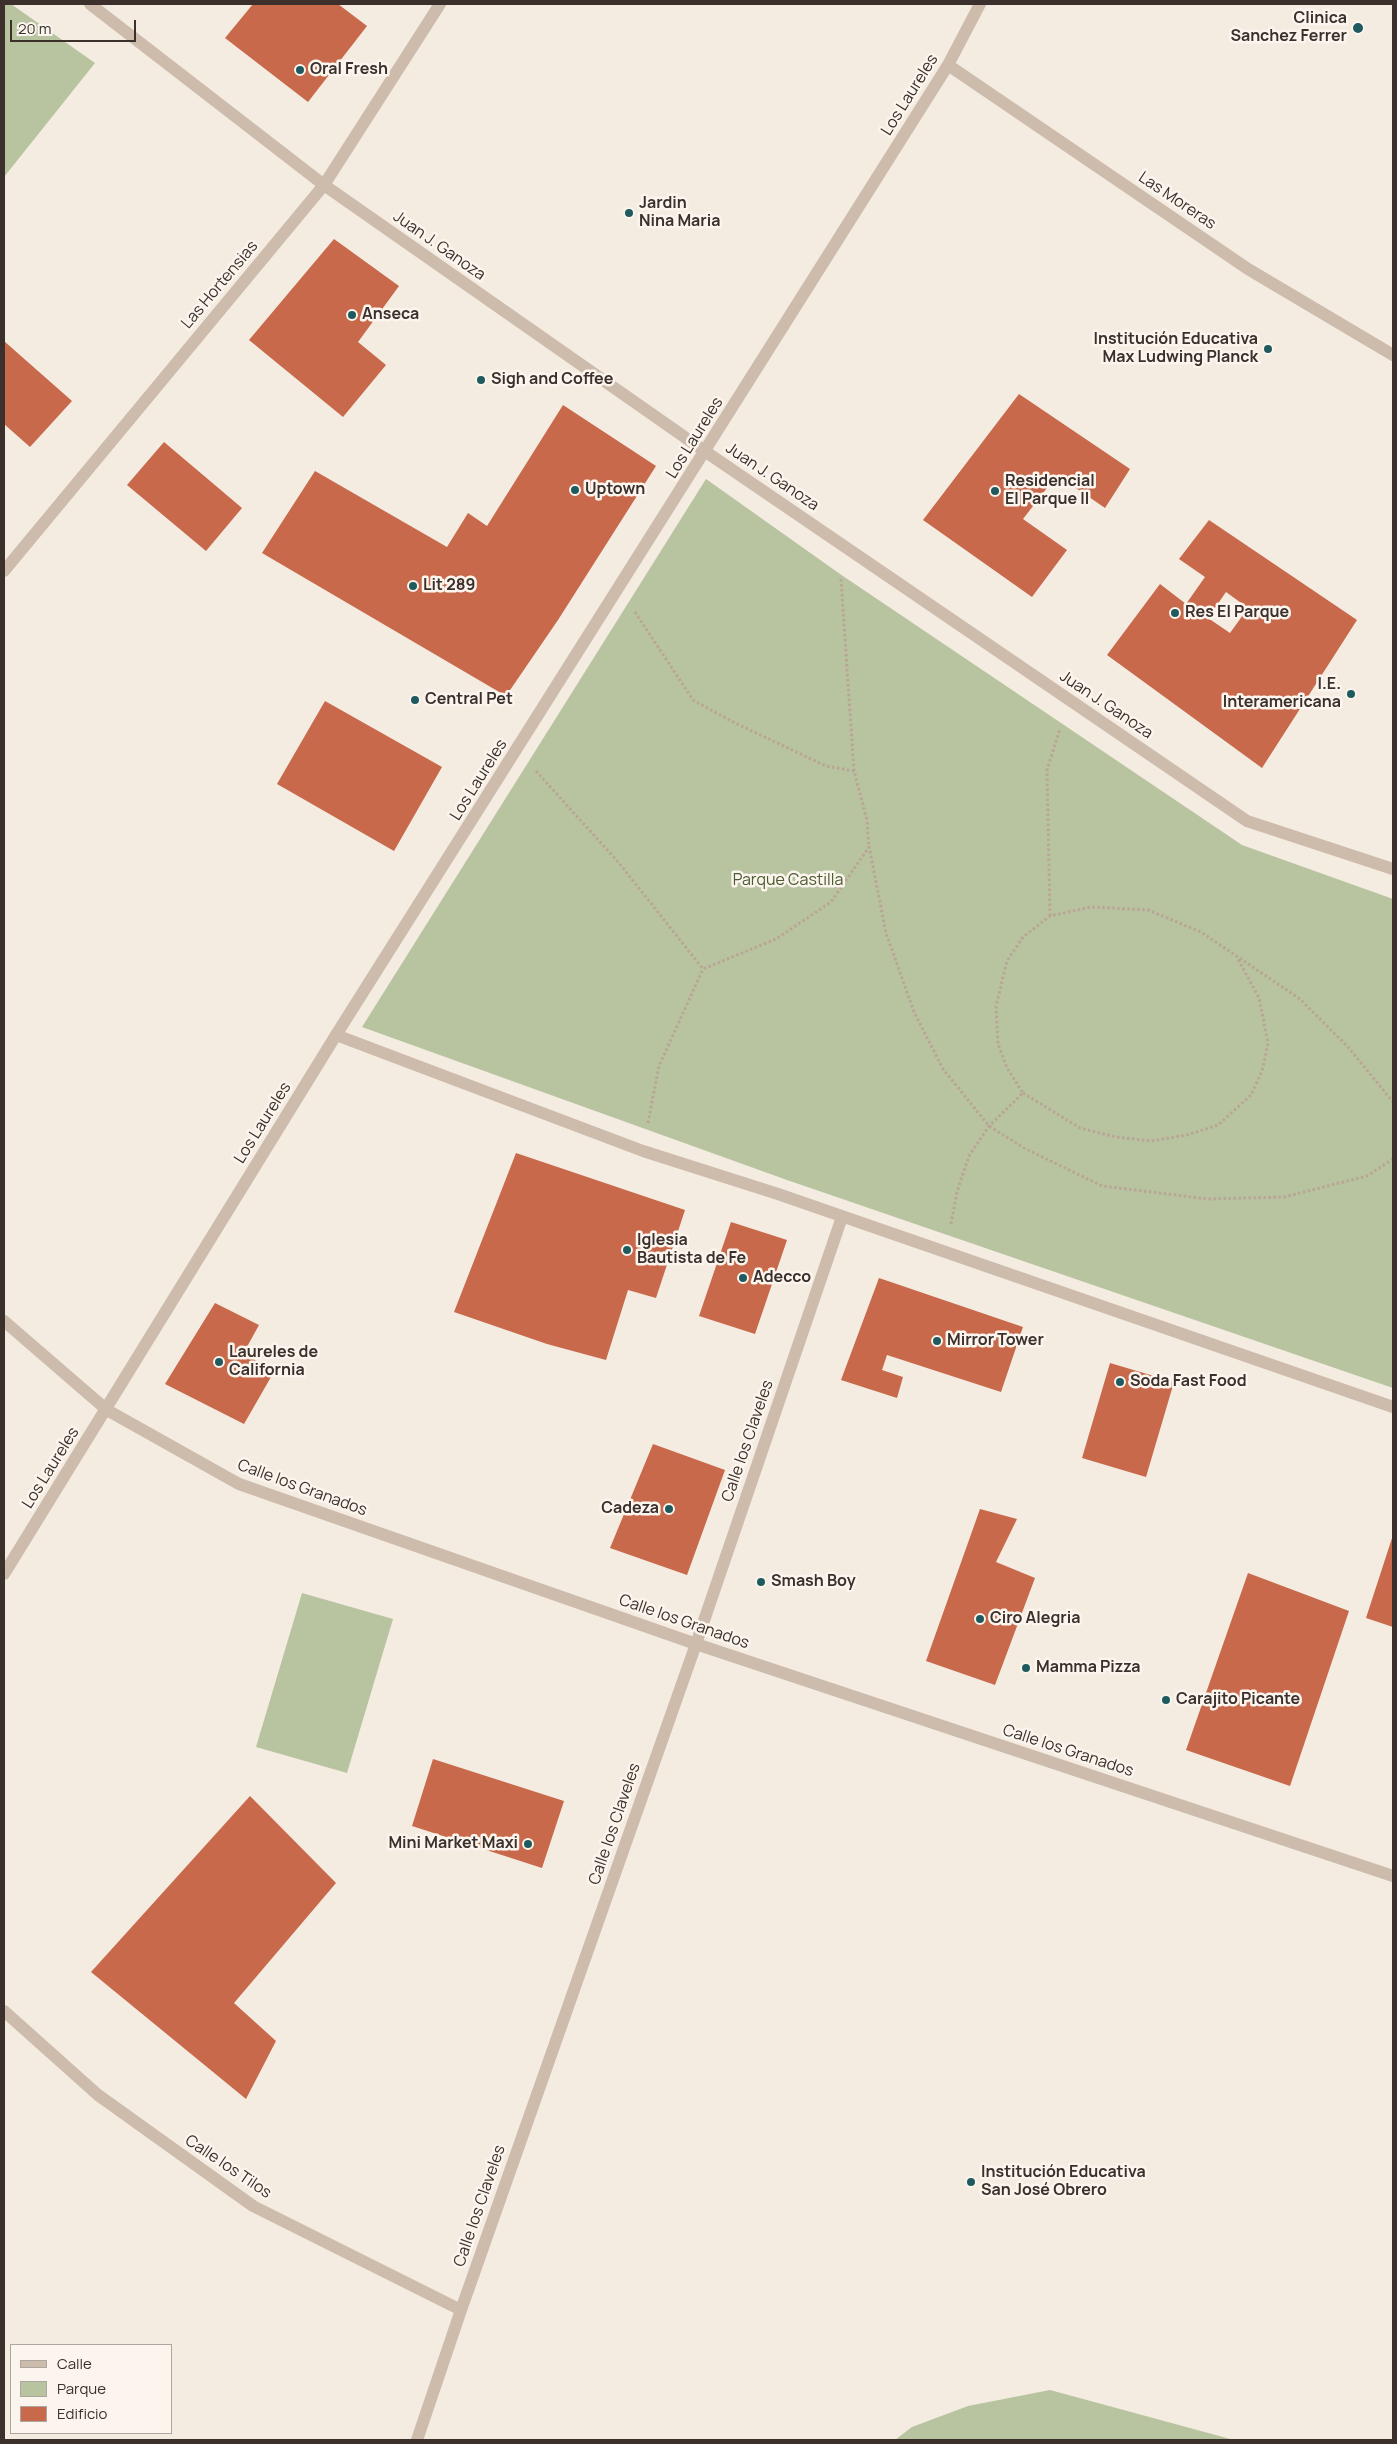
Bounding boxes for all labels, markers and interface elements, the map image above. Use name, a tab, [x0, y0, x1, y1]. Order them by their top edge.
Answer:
place label: Clinica Sanchez Ferrer	[1230, 9, 1347, 47]
scale bar	[12, 10, 139, 42]
text: 20 m	[18, 18, 51, 39]
marker: Clinica Sanchez Ferrer	[1351, 21, 1365, 35]
street label: Los Laureles	[877, 51, 943, 139]
place label: Oral Fresh	[310, 60, 388, 80]
marker: Oral Fresh	[294, 64, 306, 76]
street label: Las Moreras	[1135, 168, 1219, 234]
place label: Jardin Nina Maria	[639, 194, 720, 232]
street label: Juan J. Ganoza	[389, 207, 489, 285]
marker: Jardin Nina Maria	[623, 207, 635, 219]
street label: Las Hortensias	[178, 237, 262, 333]
place label: Anseca	[362, 305, 419, 325]
marker: Anseca	[346, 309, 358, 321]
place label: Institución Educativa Max Ludwing Planck	[1093, 330, 1258, 368]
marker: Institución Educativa Max Ludwing Planck	[1262, 343, 1274, 355]
place label: Sigh and Coffee	[491, 370, 613, 390]
marker: Sigh and Coffee	[475, 374, 487, 386]
street label: Los Laureles	[662, 394, 728, 482]
street label: Juan J. Ganoza	[722, 439, 822, 515]
place label: Residencial El Parque II	[1005, 472, 1095, 510]
place label: Uptown	[585, 480, 645, 500]
marker: Uptown	[569, 484, 581, 496]
marker: Residencial El Parque II	[989, 485, 1001, 497]
place label: Lit 289	[423, 576, 475, 596]
marker: Lit 289	[407, 580, 419, 592]
place label: Res El Parque	[1185, 603, 1289, 623]
marker: Res El Parque	[1169, 607, 1181, 619]
street label: Juan J. Ganoza	[1056, 667, 1156, 743]
place label: I.E. Interamericana	[1223, 675, 1341, 713]
marker: I.E. Interamericana	[1345, 688, 1357, 700]
place label: Central Pet	[425, 690, 513, 710]
marker: Central Pet	[409, 694, 421, 706]
street label: Los Laureles	[446, 736, 512, 824]
park label: Parque Castilla	[733, 871, 843, 891]
street label: Los Laureles	[230, 1079, 296, 1167]
place label: Iglesia Bautista de Fe	[637, 1231, 746, 1269]
marker: Iglesia Bautista de Fe	[621, 1244, 633, 1256]
place label: Adecco	[753, 1268, 811, 1288]
marker: Adecco	[737, 1272, 749, 1284]
place label: Mirror Tower	[947, 1331, 1044, 1351]
marker: Mirror Tower	[931, 1335, 943, 1347]
place label: Laureles de California	[229, 1343, 318, 1381]
marker: Laureles de California	[213, 1356, 225, 1368]
place label: Soda Fast Food	[1130, 1372, 1247, 1392]
marker: Soda Fast Food	[1114, 1376, 1126, 1388]
street label: Calle los Claveles	[718, 1378, 778, 1504]
street label: Los Laureles	[18, 1424, 84, 1512]
street label: Calle los Granados	[235, 1456, 369, 1520]
place label: Cadeza	[601, 1499, 659, 1519]
marker: Cadeza	[663, 1503, 675, 1515]
place label: Smash Boy	[771, 1572, 856, 1592]
marker: Smash Boy	[755, 1576, 767, 1588]
street label: Calle los Granados	[616, 1591, 752, 1653]
place label: Ciro Alegria	[990, 1609, 1080, 1629]
marker: Ciro Alegria	[974, 1613, 986, 1625]
place label: Mamma Pizza	[1036, 1658, 1141, 1678]
marker: Mamma Pizza	[1020, 1662, 1032, 1674]
place label: Carajito Picante	[1176, 1690, 1300, 1710]
marker: Carajito Picante	[1160, 1694, 1172, 1706]
street label: Calle los Granados	[1000, 1721, 1136, 1781]
street label: Calle los Claveles	[585, 1761, 645, 1887]
place label: Mini Market Maxi	[388, 1834, 518, 1854]
marker: Mini Market Maxi	[522, 1838, 534, 1850]
street label: Calle los Tilos	[181, 2131, 275, 2203]
street label: Calle los Claveles	[450, 2143, 510, 2269]
place label: Institución Educativa San José Obrero	[981, 2163, 1146, 2201]
marker: Institución Educativa San José Obrero	[965, 2176, 977, 2188]
legend	[10, 2344, 172, 2434]
text: Calle	[57, 2353, 92, 2374]
text: Parque	[57, 2378, 106, 2399]
text: Edificio	[57, 2403, 107, 2424]

